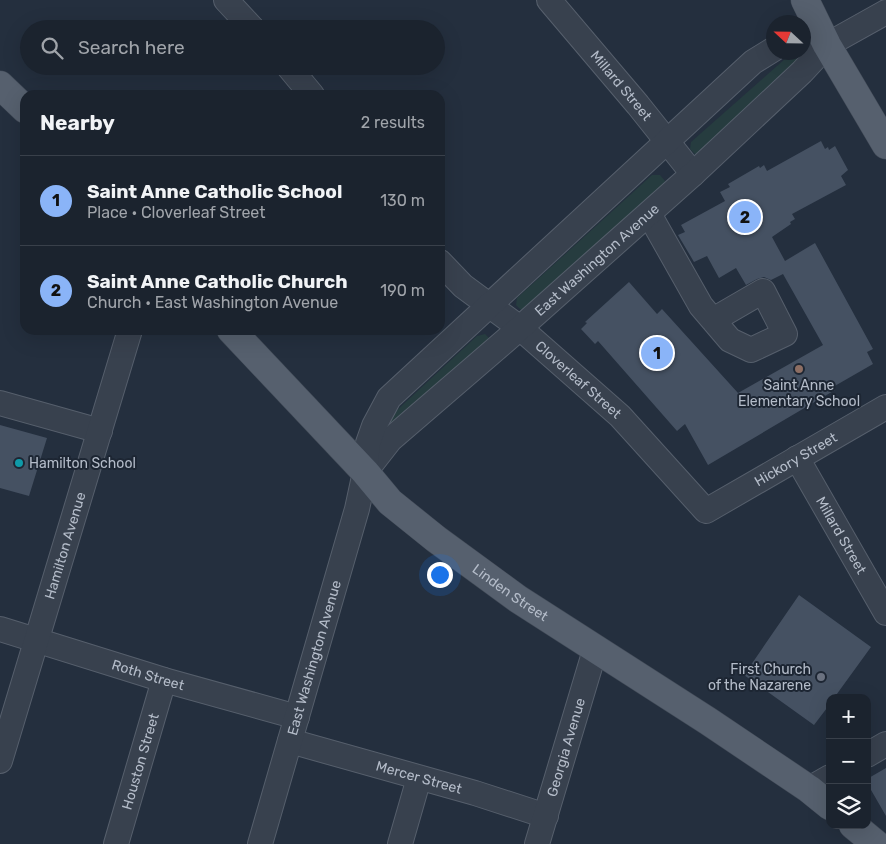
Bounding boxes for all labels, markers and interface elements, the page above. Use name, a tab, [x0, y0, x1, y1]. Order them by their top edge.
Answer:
north arrow	[766, 15, 811, 60]
search box	[20, 20, 445, 75]
icon: search	[38, 34, 66, 62]
text: Search here	[78, 36, 185, 59]
street label: Millard Street	[587, 47, 656, 125]
text: Nearby	[40, 110, 115, 135]
text: 2 results	[361, 113, 425, 132]
text: Saint Anne Catholic School	[87, 180, 342, 203]
text: 1	[52, 191, 60, 210]
text: 130 m	[380, 191, 425, 210]
pin: 2	[729, 198, 761, 236]
street label: East Washington Avenue	[531, 200, 663, 320]
text: Place · Cloverleaf Street	[87, 203, 266, 222]
text: Saint Anne Catholic Church	[87, 270, 348, 293]
text: 2	[51, 281, 61, 300]
text: 190 m	[380, 281, 425, 300]
text: Church · East Washington Avenue	[87, 293, 338, 312]
pin: 1	[641, 334, 673, 372]
street label: Cloverleaf Street	[532, 337, 625, 423]
marker: Saint Anne Elementary School	[793, 363, 805, 375]
place label: Saint Anne Elementary School	[738, 377, 860, 410]
street label: Hickory Street	[752, 429, 841, 490]
place label: Hamilton School	[29, 455, 136, 472]
marker: Hamilton School	[13, 457, 25, 469]
street label: Hamilton Avenue	[41, 490, 90, 601]
street label: Millard Street	[812, 494, 870, 578]
street label: Linden Street	[469, 561, 552, 625]
your location	[427, 562, 453, 588]
street label: East Washington Avenue	[284, 578, 345, 737]
street label: Roth Street	[110, 656, 187, 694]
place label: First Church of the Nazarene	[708, 661, 811, 694]
marker: First Church of the Nazarene	[815, 671, 827, 683]
map controls	[826, 694, 871, 829]
button: +	[826, 694, 871, 739]
street label: Georgia Avenue	[544, 696, 589, 799]
street label: Houston Street	[118, 711, 163, 812]
button: −	[826, 739, 871, 784]
street label: Mercer Street	[374, 758, 464, 798]
button: layers	[826, 784, 871, 829]

